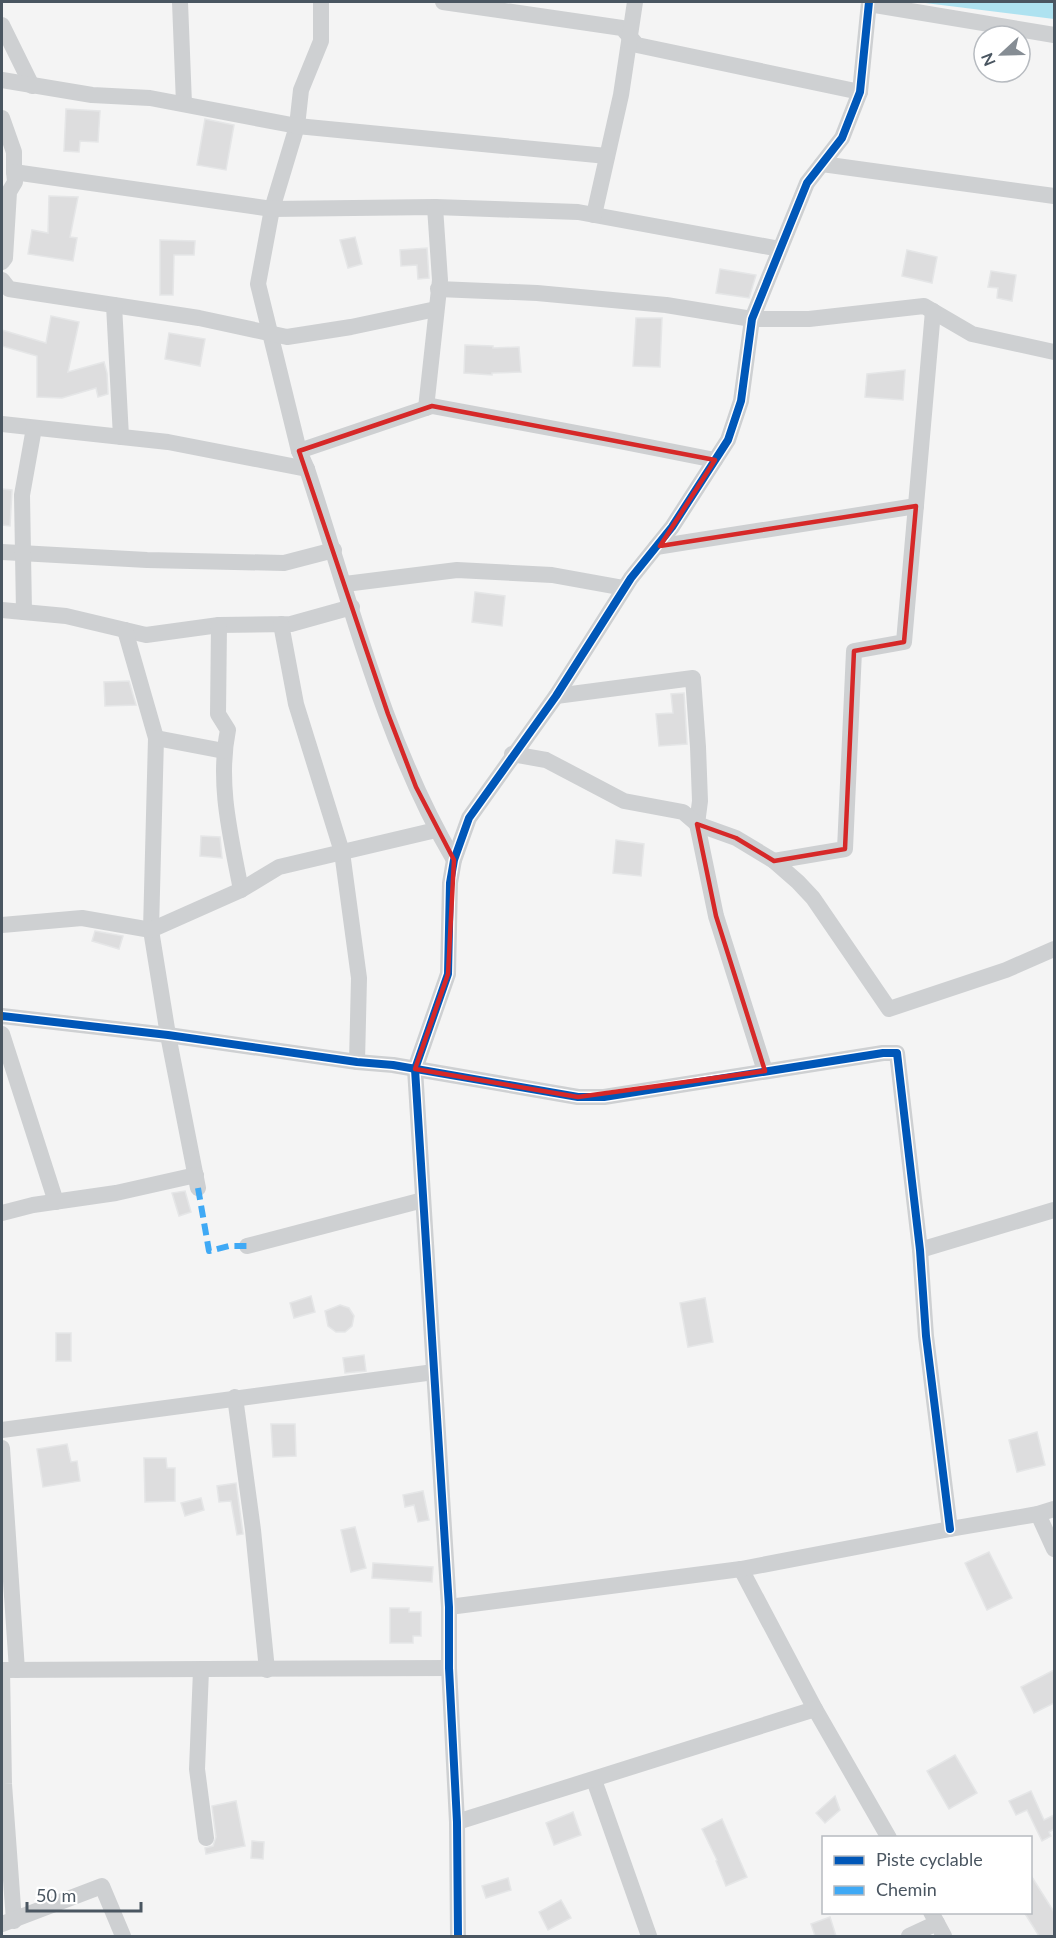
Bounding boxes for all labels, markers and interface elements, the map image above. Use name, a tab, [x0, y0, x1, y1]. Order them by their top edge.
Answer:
north arrow	[972, 24, 1032, 84]
text: N	[977, 51, 999, 69]
legend	[822, 1836, 1032, 1914]
text: Piste cyclable	[876, 1848, 983, 1870]
scale bar	[27, 1875, 141, 1913]
text: Chemin	[876, 1878, 937, 1900]
text: 50 m	[36, 1884, 76, 1906]

